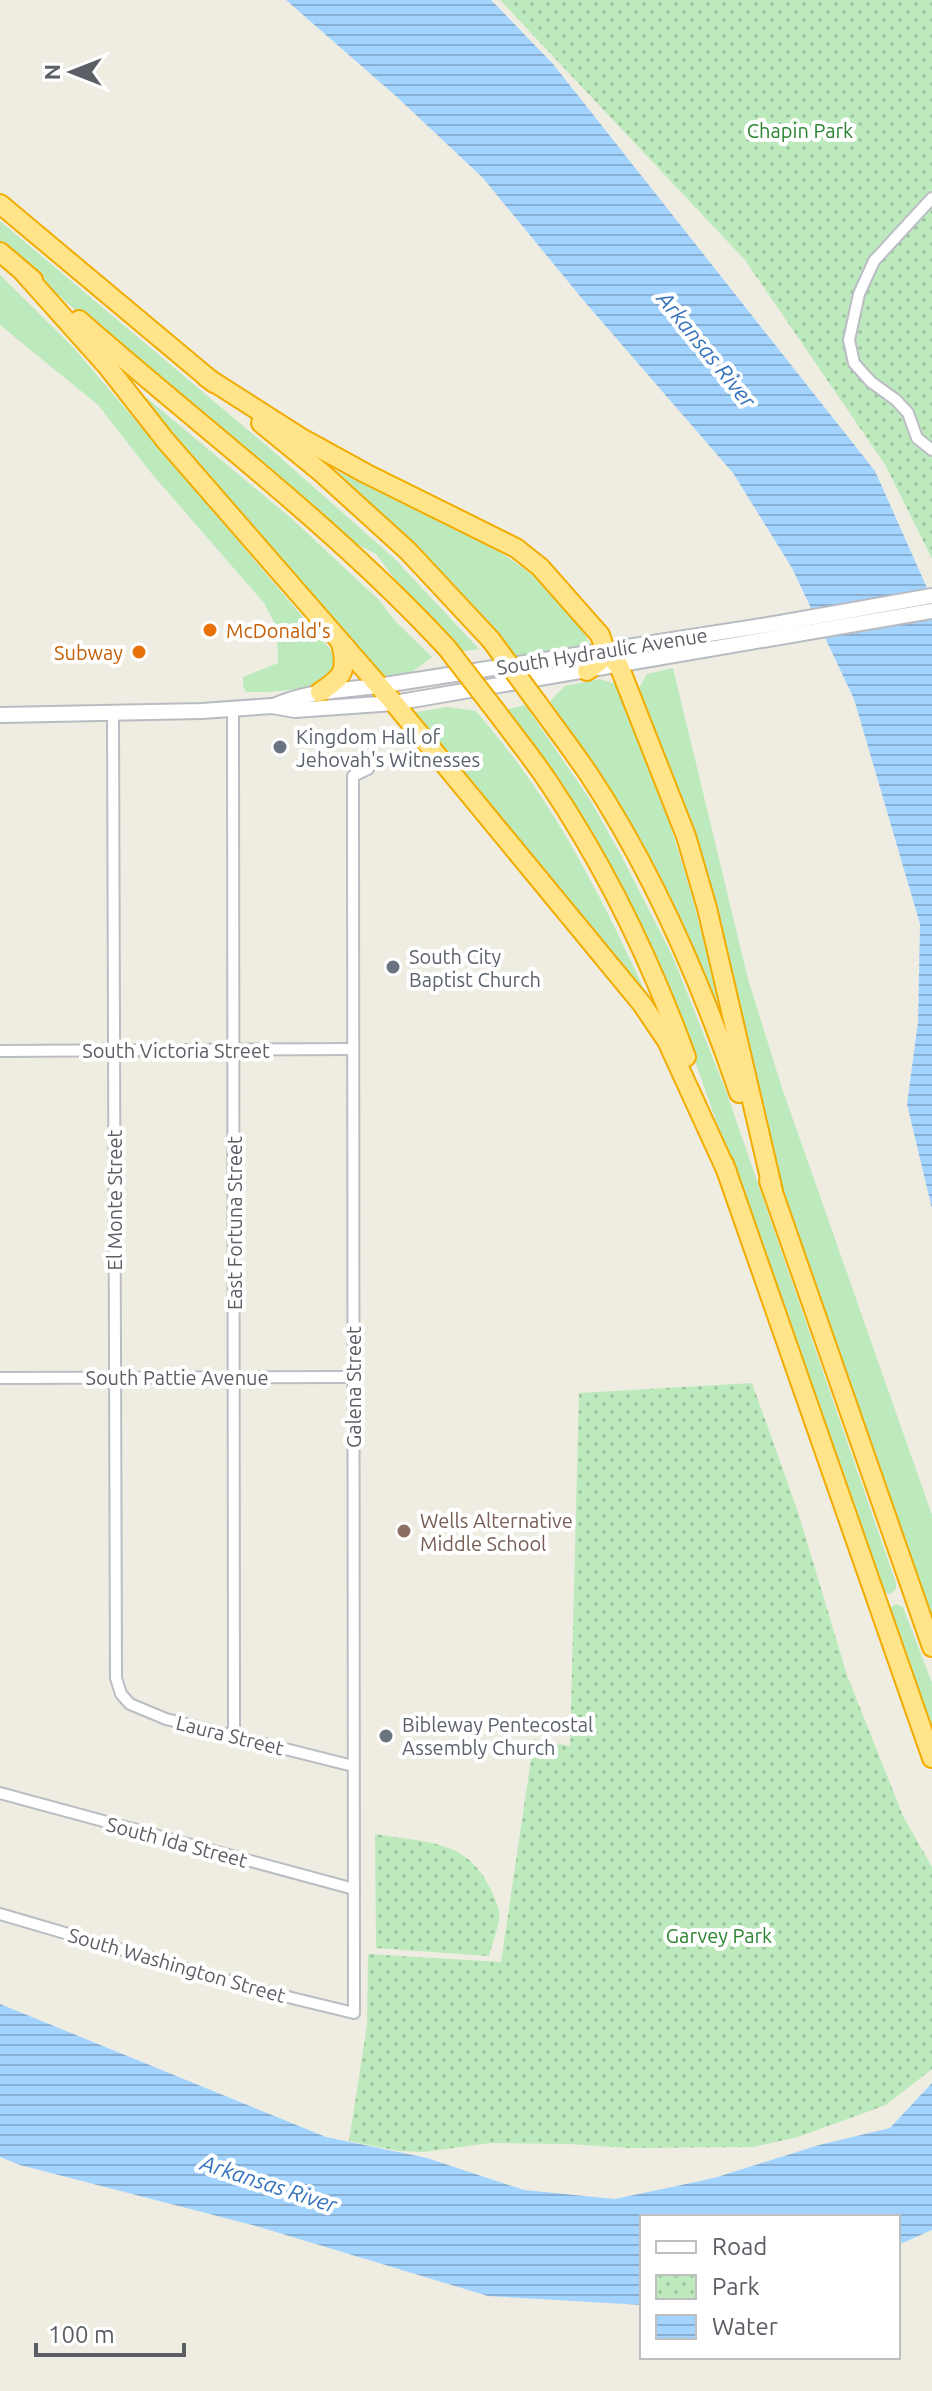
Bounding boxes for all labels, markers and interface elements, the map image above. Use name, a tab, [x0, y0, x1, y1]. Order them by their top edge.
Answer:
north arrow	[32, 32, 112, 112]
text: N	[39, 64, 64, 80]
park label: Chapin Park	[747, 119, 853, 142]
water label: Arkansas River	[652, 285, 762, 412]
place label: McDonald's	[226, 619, 331, 642]
marker: McDonald's	[201, 621, 219, 639]
street label: South Hydraulic Avenue	[495, 623, 709, 679]
place label: Subway	[54, 641, 123, 664]
marker: Subway	[130, 643, 148, 661]
place label: Kingdom Hall of Jehovah's Witnesses	[296, 725, 480, 771]
marker: Kingdom Hall of Jehovah's Witnesses	[271, 738, 289, 756]
place label: South City Baptist Church	[409, 945, 541, 991]
marker: South City Baptist Church	[384, 958, 402, 976]
street label: South Victoria Street	[82, 1039, 270, 1062]
street label: El Monte Street	[103, 1129, 126, 1270]
street label: East Fortuna Street	[223, 1136, 246, 1310]
street label: Galena Street	[342, 1326, 365, 1448]
street label: South Pattie Avenue	[85, 1366, 269, 1389]
place label: Wells Alternative Middle School	[420, 1509, 573, 1555]
marker: Wells Alternative Middle School	[395, 1522, 413, 1540]
street label: Laura Street	[174, 1711, 286, 1760]
place label: Bibleway Pentecostal Assembly Church	[402, 1713, 593, 1759]
marker: Bibleway Pentecostal Assembly Church	[377, 1727, 395, 1745]
street label: South Ida Street	[104, 1812, 250, 1872]
street label: South Washington Street	[66, 1923, 288, 2007]
park label: Garvey Park	[666, 1924, 772, 1947]
water label: Arkansas River	[197, 2149, 341, 2217]
legend	[640, 2215, 900, 2359]
text: Road	[712, 2233, 767, 2260]
text: Park	[712, 2273, 760, 2300]
scale bar	[36, 2307, 184, 2357]
text: Water	[712, 2313, 778, 2340]
text: 100 m	[48, 2321, 115, 2348]

